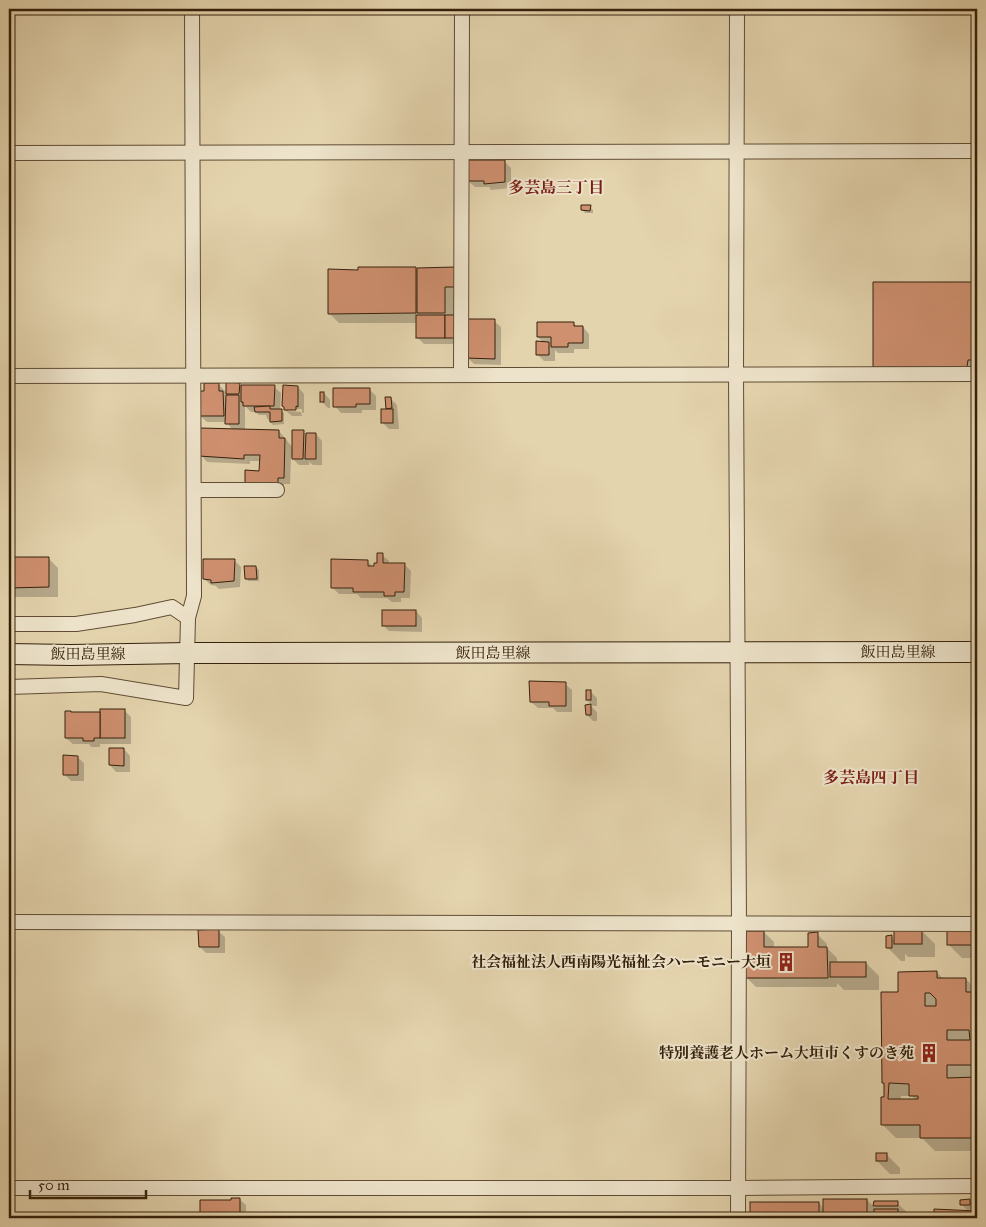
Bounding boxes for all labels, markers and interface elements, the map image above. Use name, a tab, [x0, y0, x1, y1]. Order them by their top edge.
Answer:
district label: 多芸島三丁目	[508, 178, 604, 197]
street label: 飯田島里線	[860, 643, 936, 661]
street label: 飯田島里線	[455, 644, 531, 662]
street label: 飯田島里線	[50, 645, 126, 663]
district label: 多芸島四丁目	[823, 768, 919, 787]
building icon: 社会福祉法人西南陽光福祉会ハーモニー大垣	[775, 951, 797, 973]
place label: 社会福祉法人西南陽光福祉会ハーモニー大垣	[471, 953, 771, 971]
building icon: 特別養護老人ホーム大垣市くすのき苑	[918, 1042, 940, 1064]
place label: 特別養護老人ホーム大垣市くすのき苑	[659, 1044, 914, 1062]
scale bar	[30, 1167, 146, 1199]
text: 50 m	[38, 1176, 70, 1194]

